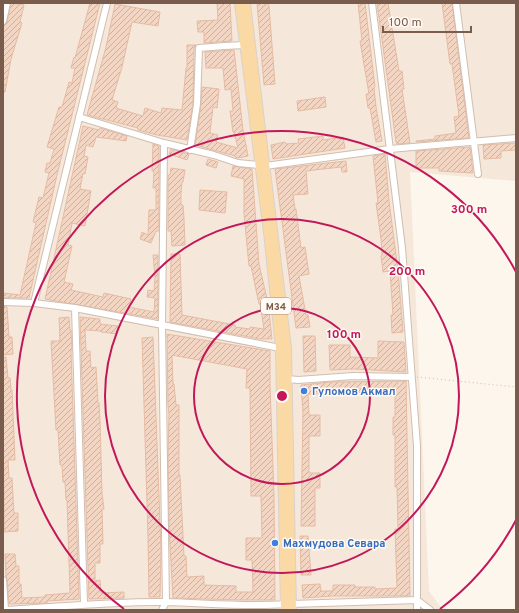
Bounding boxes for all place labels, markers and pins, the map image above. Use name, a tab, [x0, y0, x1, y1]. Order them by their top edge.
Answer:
place label: Гуломов Акмал	[312, 385, 396, 399]
marker: Гуломов Акмал	[299, 386, 309, 396]
centre of rings	[275, 389, 289, 403]
place label: Махмудова Севара	[283, 537, 386, 551]
marker: Махмудова Севара	[270, 538, 280, 548]

